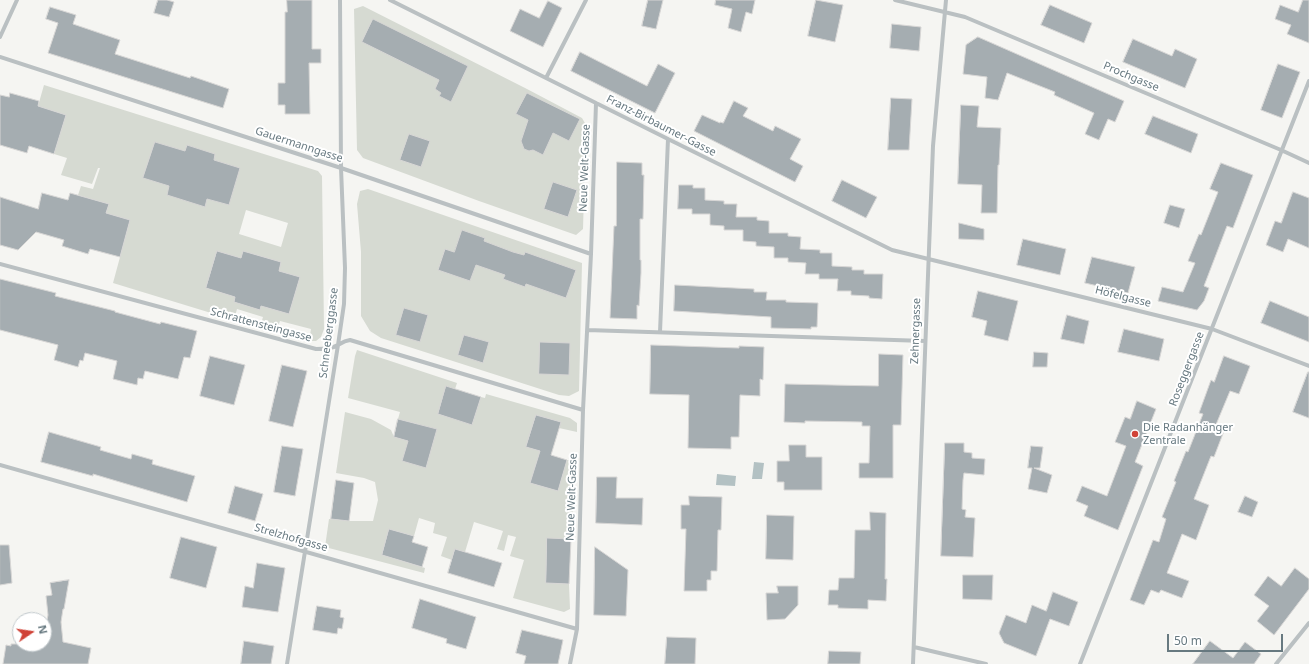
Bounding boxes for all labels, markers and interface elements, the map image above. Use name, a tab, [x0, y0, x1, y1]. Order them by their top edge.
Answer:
street label: Prochgasse	[1101, 59, 1161, 95]
street label: Franz-Birbaumer-Gasse	[604, 93, 718, 159]
street label: Neue Welt-Gasse	[577, 124, 593, 212]
street label: Gauermanngasse	[253, 125, 345, 165]
street label: Höfelgasse	[1094, 284, 1152, 310]
street label: Schneeberggasse	[317, 287, 341, 379]
street label: Zehnergasse	[908, 298, 924, 364]
street label: Schrattensteingasse	[209, 305, 313, 345]
street label: Roseggergasse	[1167, 330, 1207, 408]
place label: Die Radanhänger Zentrale	[1143, 421, 1233, 447]
marker: Die Radanhänger Zentrale	[1130, 429, 1140, 439]
street label: Neue Welt-Gasse	[564, 453, 580, 541]
street label: Strelzhofgasse	[253, 521, 329, 555]
north arrow	[12, 612, 52, 652]
text: N	[35, 623, 52, 635]
scale bar	[1169, 626, 1285, 652]
text: 50 m	[1174, 632, 1202, 649]

